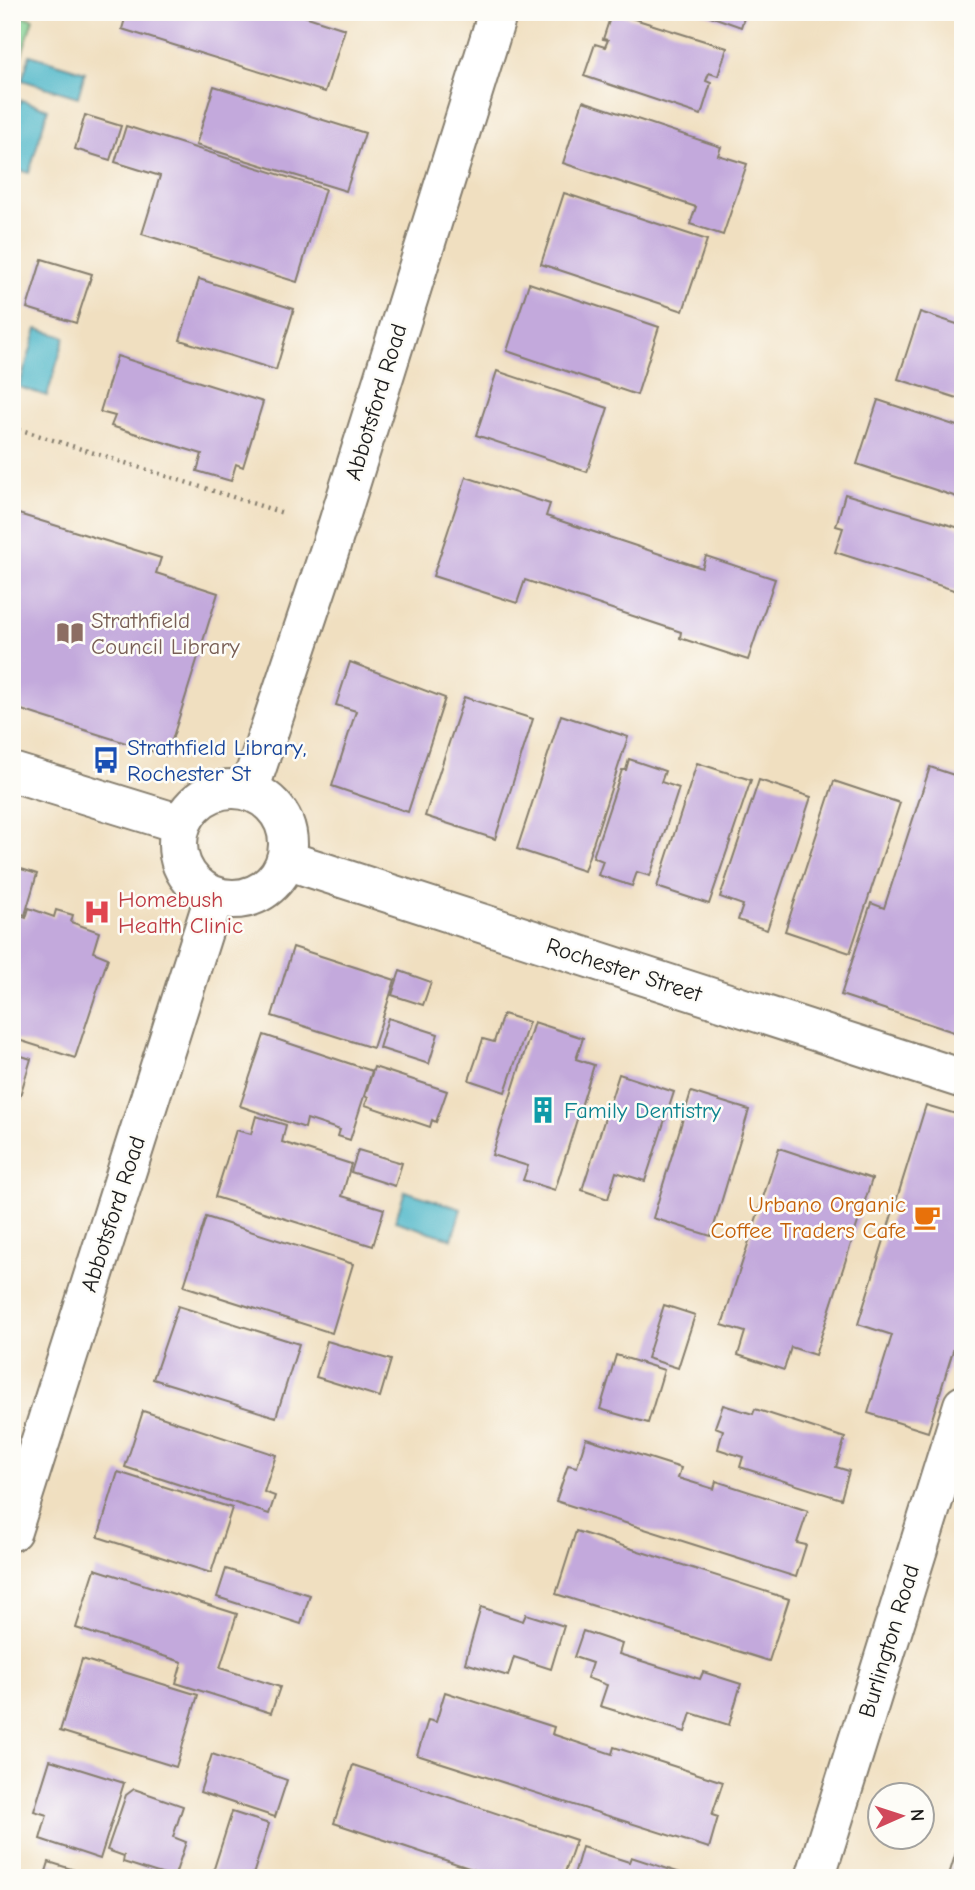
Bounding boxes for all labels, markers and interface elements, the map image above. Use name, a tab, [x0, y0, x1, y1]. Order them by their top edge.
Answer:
street label: Abbotsford Road	[339, 320, 413, 484]
place label: Strathfield Council Library	[91, 607, 241, 660]
library icon: Strathfield Council Library	[55, 618, 85, 648]
place label: Strathfield Library, Rochester St	[127, 734, 307, 787]
bus stop icon: Strathfield Library, Rochester St	[91, 745, 121, 775]
place label: Homebush Health Clinic	[118, 886, 243, 939]
hospital icon: Homebush Health Clinic	[82, 897, 112, 927]
street label: Rochester Street	[543, 932, 707, 1008]
building icon: Family Dentistry	[528, 1095, 558, 1125]
place label: Family Dentistry	[564, 1097, 722, 1124]
street label: Abbotsford Road	[75, 1133, 151, 1295]
place label: Urbano Organic Coffee Traders Cafe	[710, 1191, 906, 1244]
cafe icon: Urbano Organic Coffee Traders Cafe	[912, 1202, 942, 1232]
street label: Burlington Road	[853, 1561, 925, 1721]
north arrow	[866, 1782, 936, 1852]
text: N	[906, 1808, 928, 1822]

